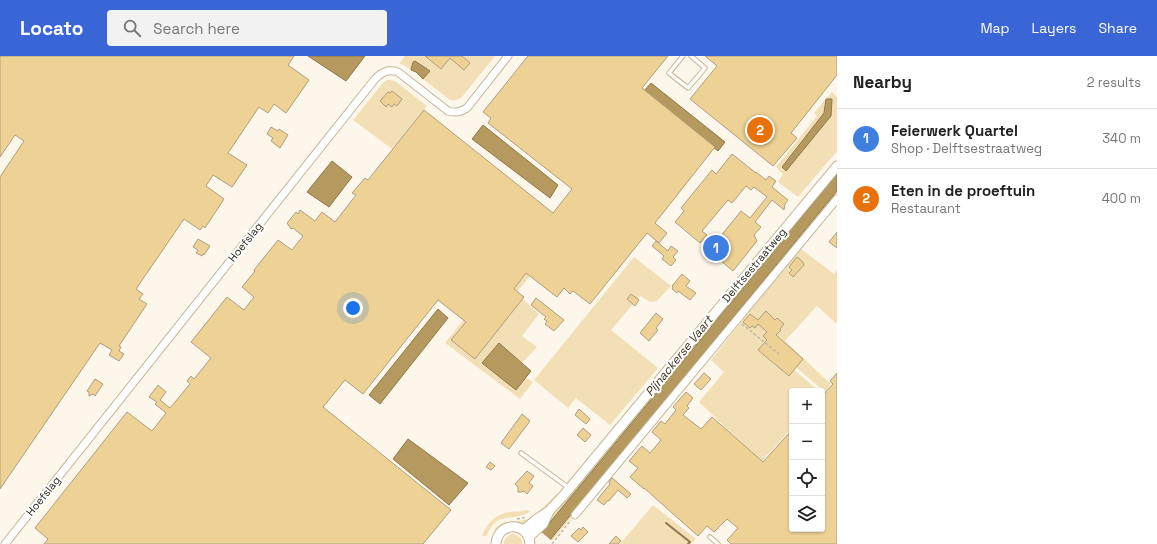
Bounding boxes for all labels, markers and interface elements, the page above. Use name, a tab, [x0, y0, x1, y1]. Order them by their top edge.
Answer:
search box	[107, 10, 387, 46]
text: Locato	[20, 16, 83, 41]
icon: search	[121, 17, 143, 39]
text: Search here	[153, 19, 240, 38]
text: Map	[980, 19, 1010, 37]
text: Layers	[1032, 19, 1076, 37]
text: Share	[1098, 19, 1137, 37]
text: Nearby	[853, 71, 912, 93]
text: 2 results	[1087, 74, 1141, 91]
pin: 2	[747, 115, 773, 145]
text: Feierwerk Quartel	[891, 121, 1018, 140]
text: 1	[863, 130, 869, 147]
text: 340 m	[1102, 130, 1141, 147]
text: Shop · Delftsestraatweg	[891, 140, 1042, 157]
text: Eten in de proeftuin	[891, 181, 1035, 200]
text: 2	[862, 190, 870, 207]
text: 400 m	[1102, 190, 1141, 207]
text: Restaurant	[891, 200, 961, 217]
street label: Hoefslag	[225, 219, 265, 265]
street label: Delftsestraatweg	[719, 225, 789, 305]
pin: 1	[703, 233, 729, 263]
your location	[343, 298, 363, 318]
water label: Pijnackerse Vaart	[642, 311, 717, 400]
map controls	[789, 388, 825, 532]
button: +	[789, 388, 825, 424]
button: −	[789, 424, 825, 460]
button: locate	[789, 460, 825, 496]
street label: Hoefslag	[23, 473, 63, 519]
button: layers	[789, 496, 825, 532]

